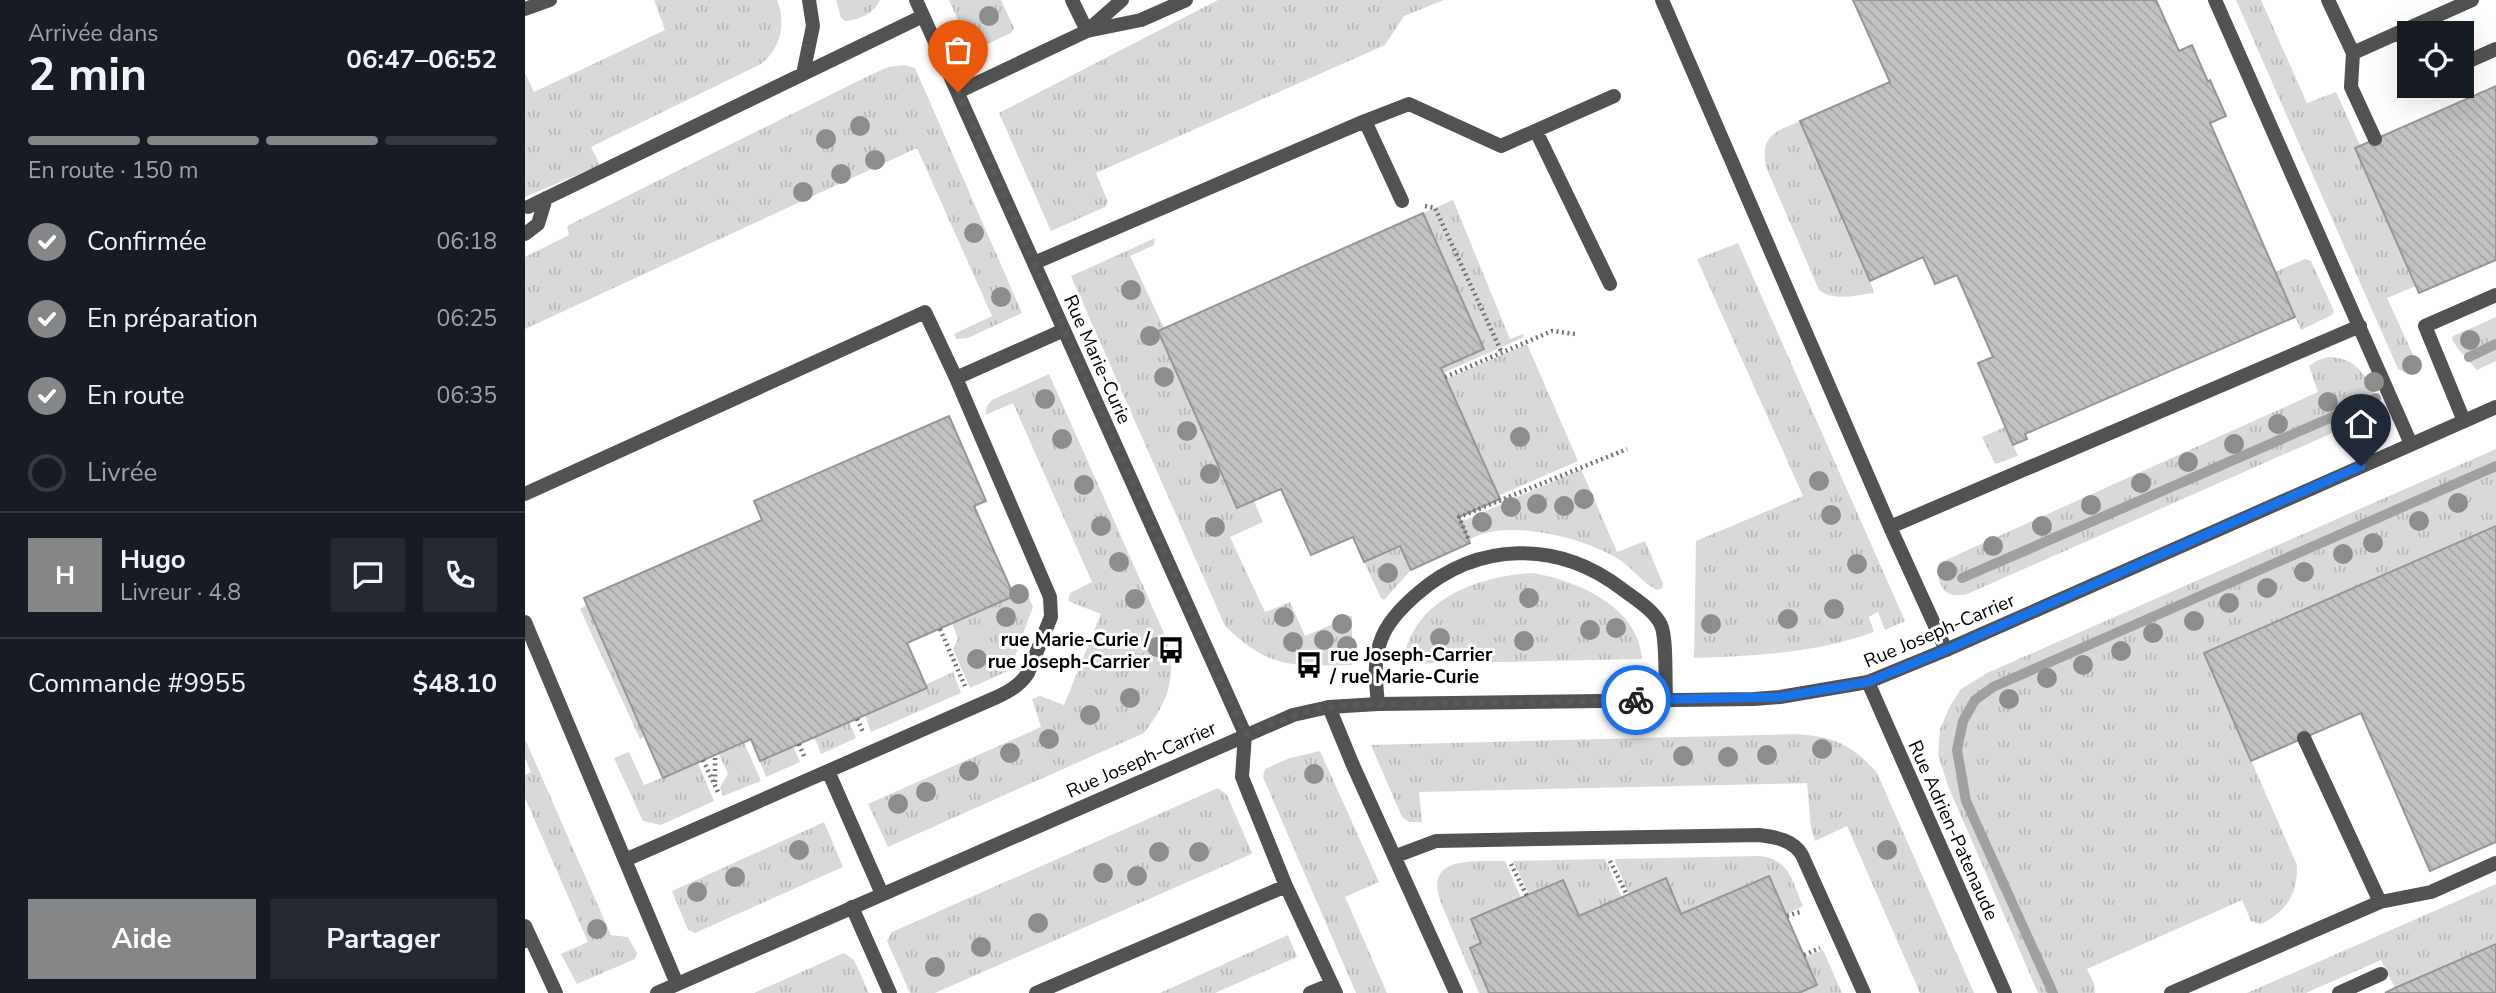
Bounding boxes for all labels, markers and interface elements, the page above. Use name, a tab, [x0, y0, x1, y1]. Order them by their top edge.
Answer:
text: Arrivée dans	[28, 18, 158, 49]
pin	[928, 20, 988, 92]
map controls	[2397, 21, 2474, 98]
button: locate	[2397, 21, 2474, 98]
icon: bag	[939, 31, 977, 69]
text: 06:47–06:52	[346, 42, 497, 77]
text: 2 min	[28, 43, 147, 106]
text: En route · 150 m	[28, 155, 198, 186]
icon: check	[28, 223, 66, 261]
text: Confirmée	[87, 224, 207, 259]
text: 06:18	[437, 226, 497, 257]
street label: Rue Marie-Curie	[1057, 291, 1137, 428]
icon: check	[28, 300, 66, 338]
text: En préparation	[87, 301, 258, 336]
text: 06:25	[437, 303, 497, 334]
icon: check	[28, 377, 66, 415]
text: En route	[87, 378, 185, 413]
text: 06:35	[437, 380, 497, 411]
pin	[2331, 394, 2391, 466]
icon: home	[2342, 405, 2380, 443]
text: Livrée	[87, 455, 157, 490]
button: chat	[331, 538, 405, 612]
button: phone	[423, 538, 497, 612]
text: Hugo	[120, 542, 186, 577]
text: H	[55, 558, 75, 593]
text: Livreur · 4.8	[120, 577, 241, 608]
street label: Rue Joseph-Carrier	[1860, 587, 2019, 674]
place label: rue Marie-Curie / rue Joseph-Carrier	[988, 627, 1151, 675]
bus stop icon: rue Marie-Curie / rue Joseph-Carrier	[1156, 635, 1186, 665]
place label: rue Joseph-Carrier / rue Marie-Curie	[1329, 642, 1493, 690]
bus stop icon: rue Joseph-Carrier / rue Marie-Curie	[1294, 650, 1324, 680]
courier	[1601, 665, 1671, 735]
text: Commande #9955	[28, 666, 246, 701]
text: $48.10	[413, 666, 497, 701]
icon: bike	[1617, 681, 1655, 719]
street label: Rue Joseph-Carrier	[1062, 715, 1221, 805]
street label: Rue Adrien-Patenaude	[1902, 736, 2004, 924]
button: Aide	[28, 899, 256, 979]
button: Partager	[270, 899, 497, 979]

